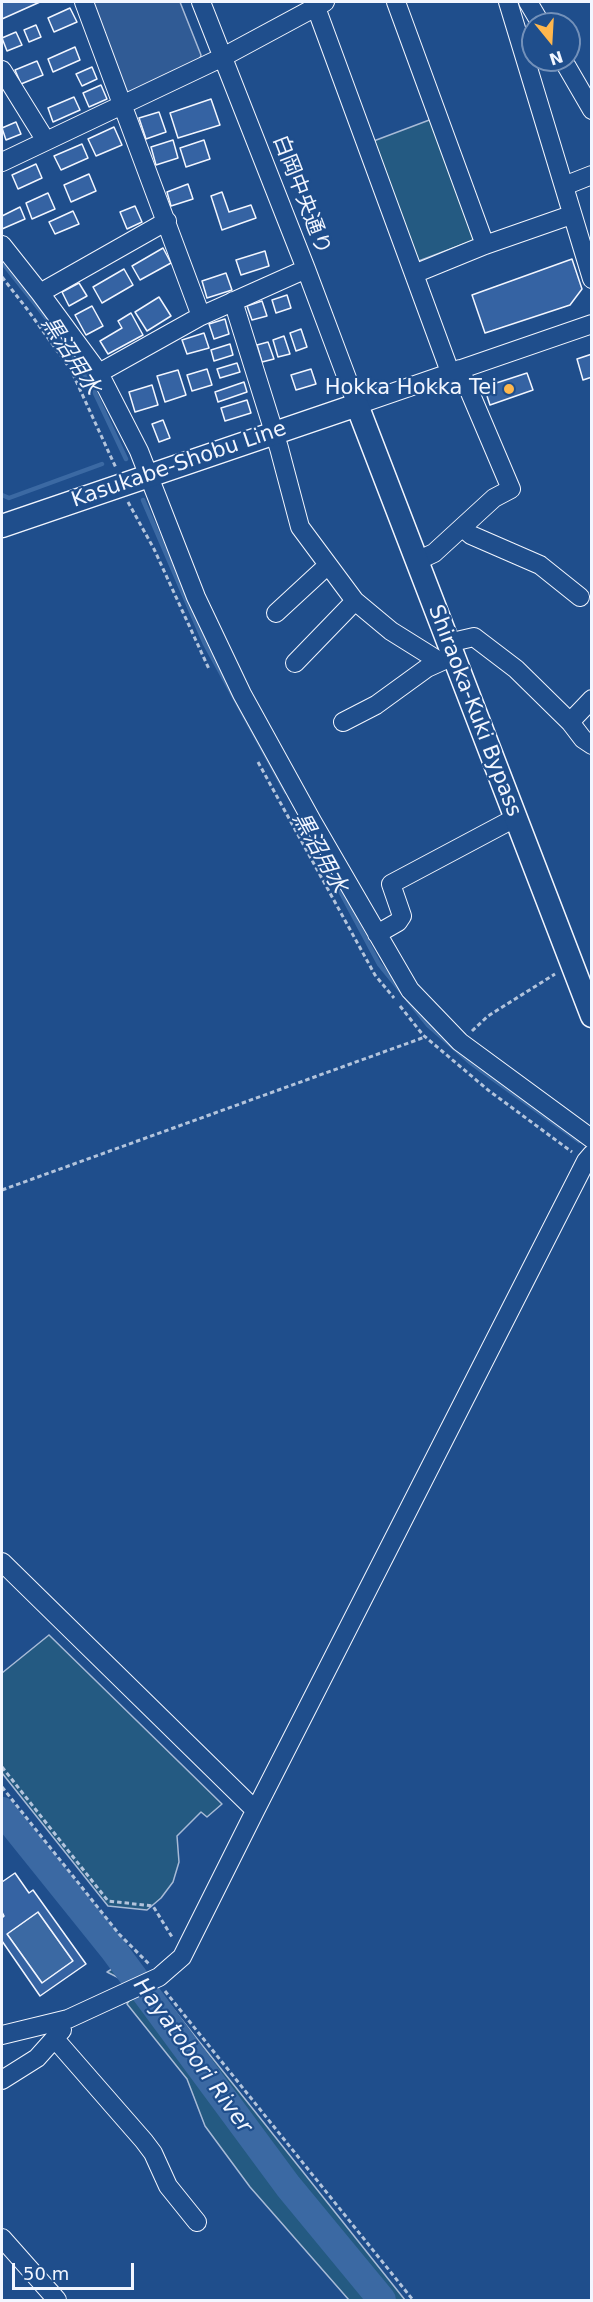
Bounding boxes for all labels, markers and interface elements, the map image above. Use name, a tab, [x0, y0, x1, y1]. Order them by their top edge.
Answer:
north arrow	[521, 12, 581, 72]
text: N	[547, 47, 565, 69]
street label: 白岡中央通り	[267, 132, 335, 258]
water label: 黒沼用水	[35, 312, 105, 400]
place label: Hokka Hokka Tei	[325, 376, 497, 402]
marker: Hokka Hokka Tei	[502, 382, 516, 396]
street label: Kasukabe-Shobu Line	[68, 416, 290, 514]
street label: Shiraoka-Kuki Bypass	[422, 602, 526, 820]
water label: 黒沼用水	[286, 808, 352, 898]
water label: Hayatobori River	[127, 1973, 257, 2139]
scale bar	[15, 2251, 136, 2289]
text: 50 m	[23, 2263, 69, 2284]

